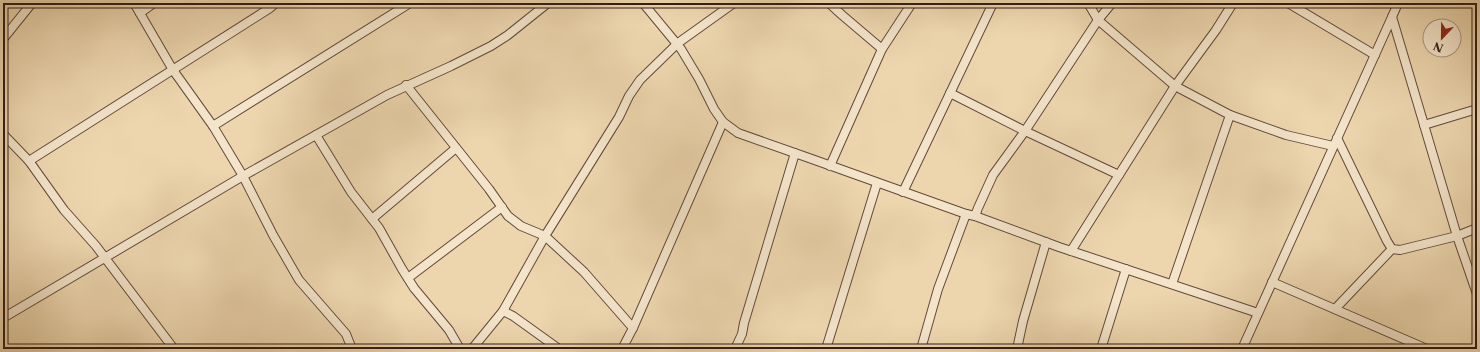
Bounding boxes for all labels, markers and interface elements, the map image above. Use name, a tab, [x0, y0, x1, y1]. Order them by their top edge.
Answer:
north arrow	[1422, 18, 1462, 58]
text: N	[1431, 39, 1445, 56]

